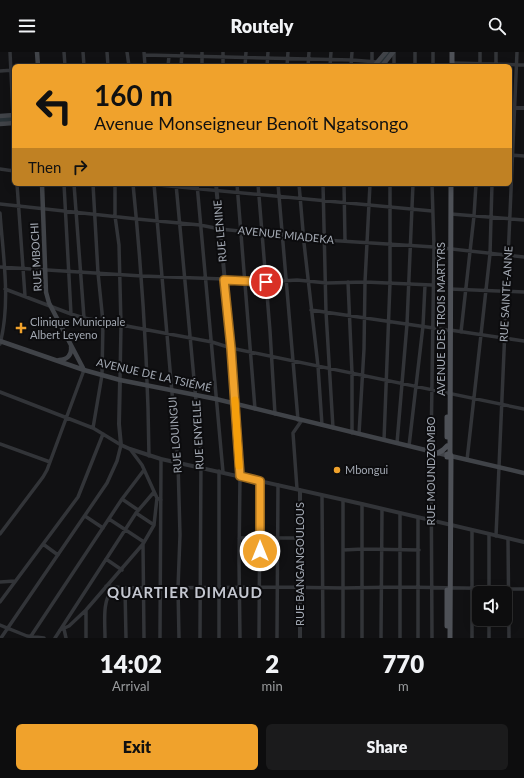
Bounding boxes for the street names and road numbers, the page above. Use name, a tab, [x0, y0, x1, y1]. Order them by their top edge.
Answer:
street label: RUE LENINE	[210, 199, 229, 263]
street label: RUE MBOCHI	[27, 222, 44, 292]
street label: AVENUE MIADEKA	[237, 223, 335, 246]
street label: AVENUE DES TROIS MARTYRS	[434, 242, 447, 396]
street label: RUE SAINTE-ANNE	[496, 246, 515, 342]
street label: AVENUE DE LA TSIÉMÉ	[95, 355, 213, 394]
street label: RUE LOUINGUI	[165, 396, 184, 474]
street label: RUE ENYELLE	[189, 400, 206, 470]
street label: RUE MOUNDZOMBO	[424, 416, 437, 526]
street label: RUE BANGANGOULOUS	[293, 502, 306, 626]

